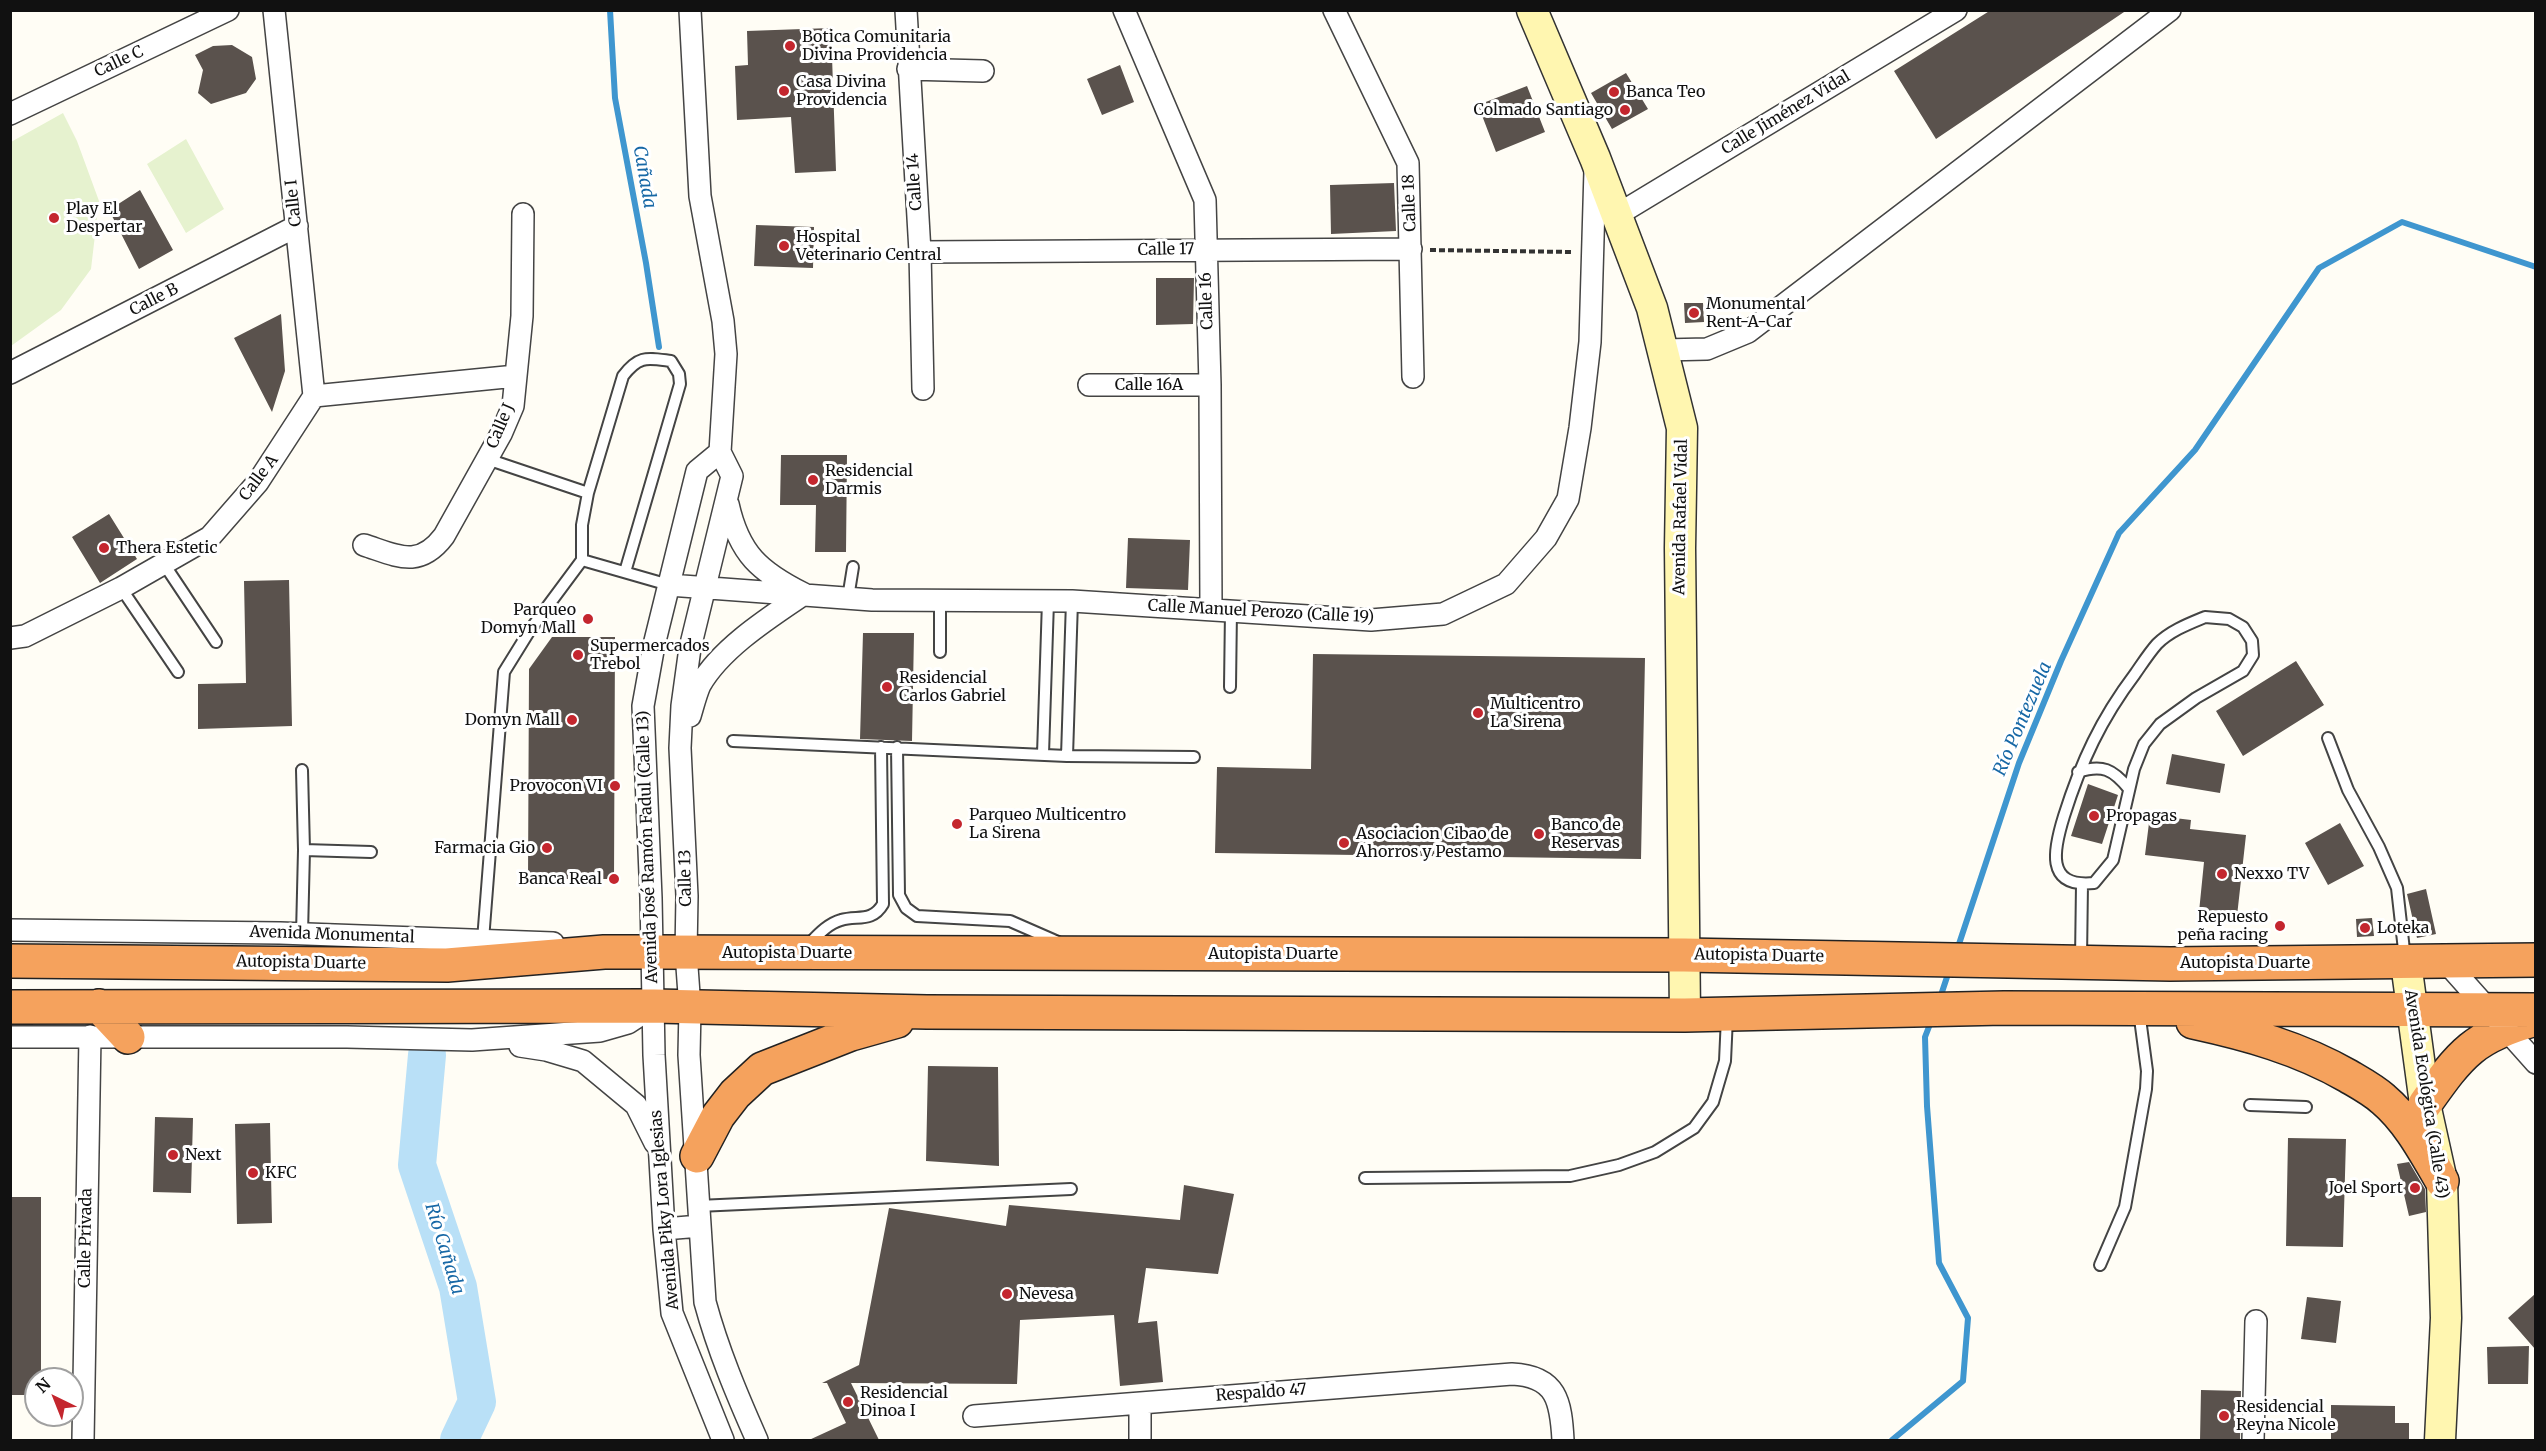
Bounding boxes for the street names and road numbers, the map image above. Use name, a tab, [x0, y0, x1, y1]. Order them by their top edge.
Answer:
street label: Calle C	[91, 42, 147, 82]
street label: Calle Jiménez Vidal	[1718, 67, 1854, 159]
street label: Calle 14	[903, 153, 927, 211]
street label: Calle 18	[1399, 174, 1421, 232]
street label: Calle I	[282, 178, 306, 228]
street label: Calle 17	[1137, 240, 1195, 260]
street label: Calle 16	[1196, 272, 1218, 330]
street label: Calle B	[126, 280, 182, 320]
street label: Calle 16A	[1115, 375, 1183, 395]
street label: Calle J	[483, 400, 519, 452]
street label: Avenida Rafael Vidal	[1670, 439, 1692, 595]
street label: Calle A	[236, 451, 282, 505]
street label: Calle Manuel Perozo (Calle 19)	[1147, 596, 1375, 628]
street label: Avenida José Ramón Fadul (Calle 13)	[634, 710, 662, 984]
street label: Calle 13	[676, 849, 696, 907]
street label: Avenida Monumental	[249, 923, 415, 947]
street label: Autopista Duarte	[722, 943, 852, 963]
street label: Autopista Duarte	[1208, 944, 1338, 964]
street label: Autopista Duarte	[1694, 945, 1824, 967]
street label: Autopista Duarte	[236, 952, 366, 974]
street label: Autopista Duarte	[2180, 953, 2310, 973]
street label: Avenida Ecológica (Calle 43)	[2400, 988, 2452, 1200]
street label: Avenida Piky Lora Iglesias	[647, 1109, 683, 1311]
street label: Calle Privada	[76, 1188, 96, 1288]
street label: Respaldo 47	[1215, 1380, 1307, 1406]

